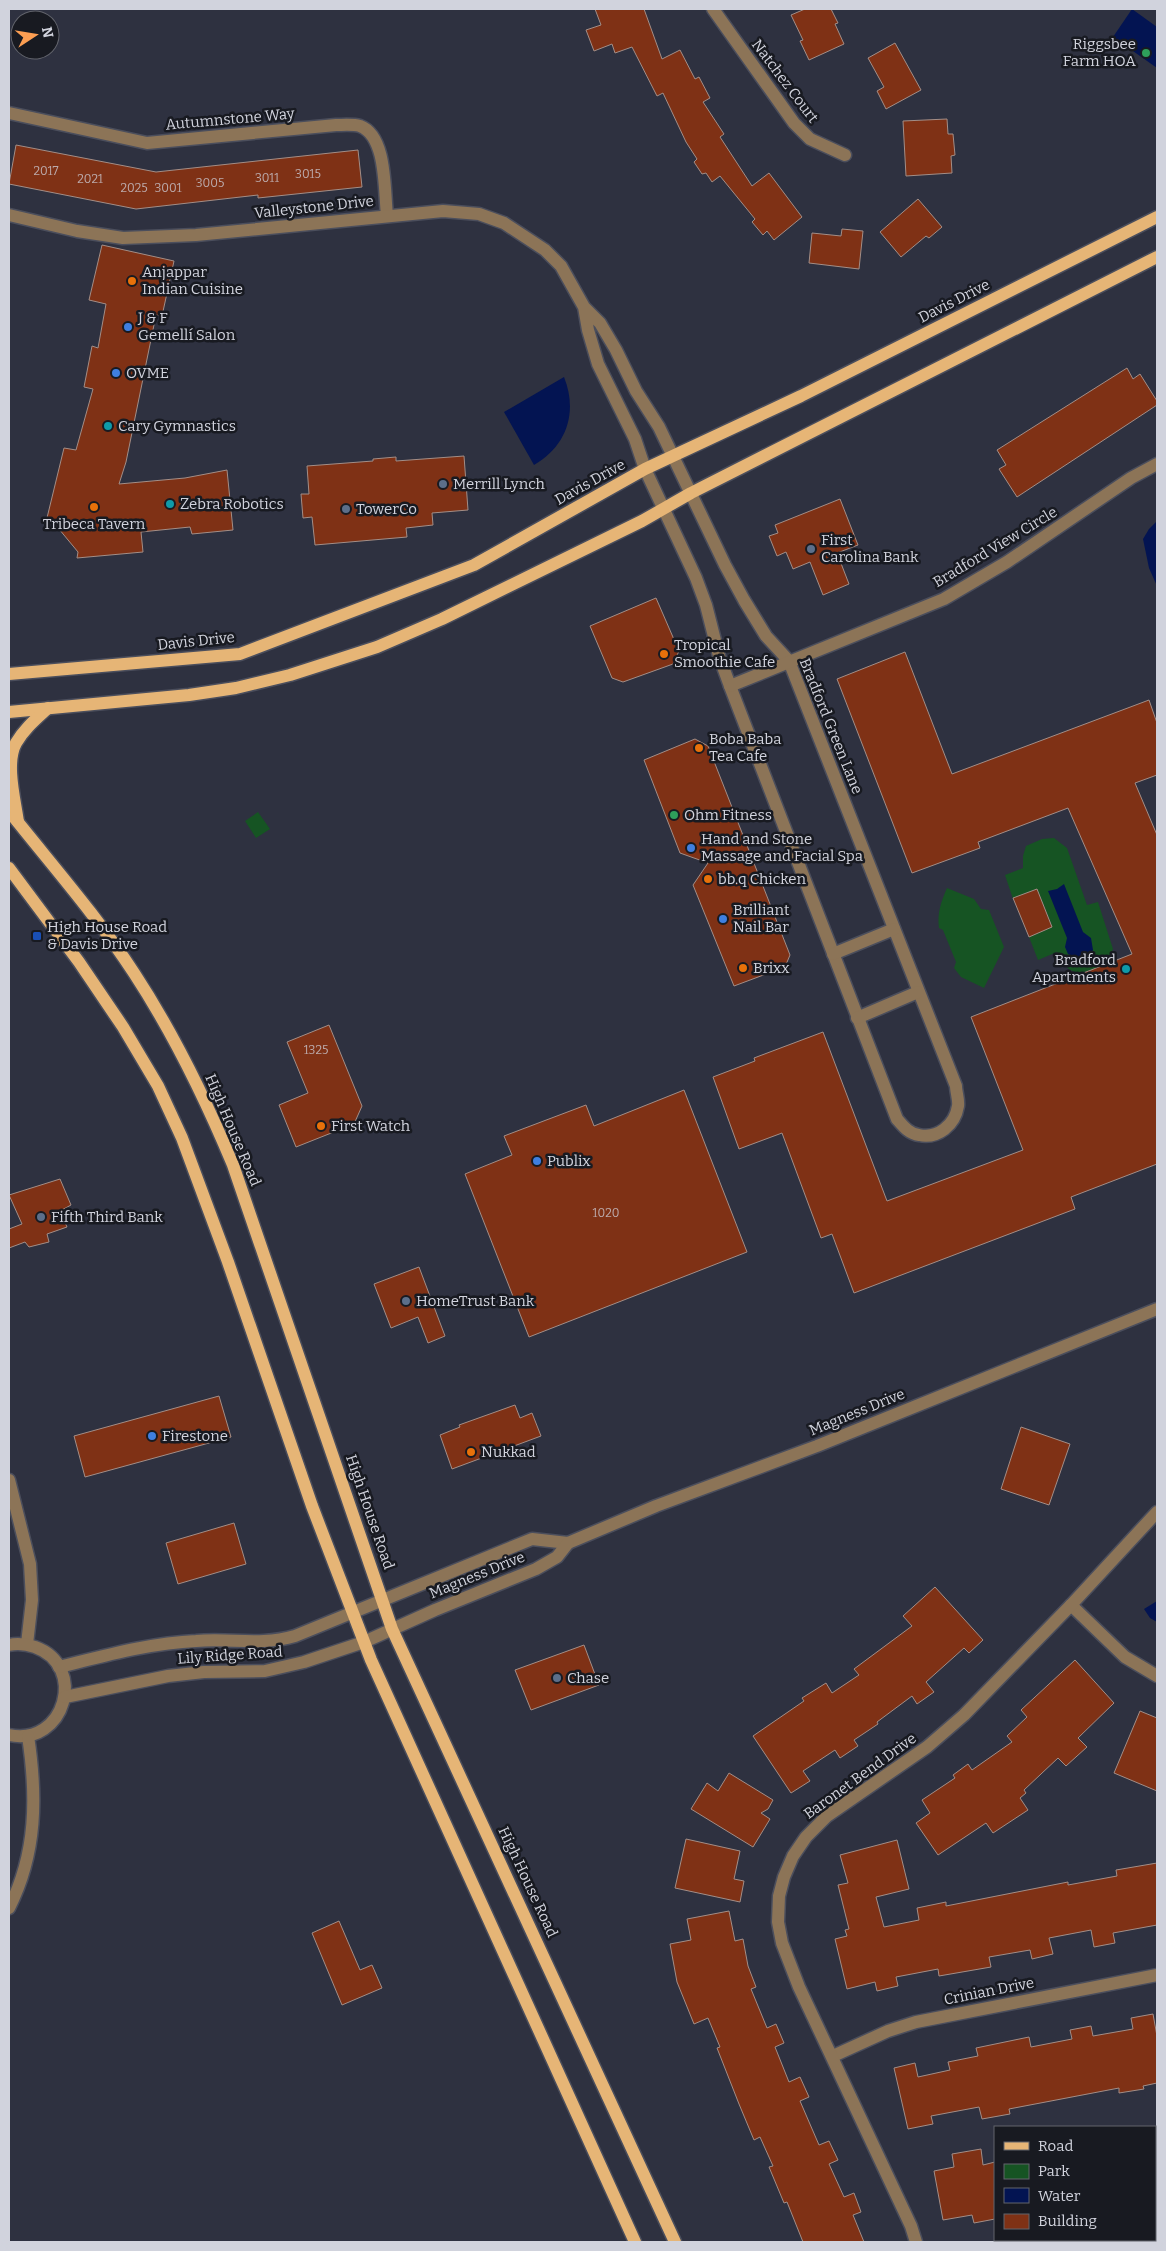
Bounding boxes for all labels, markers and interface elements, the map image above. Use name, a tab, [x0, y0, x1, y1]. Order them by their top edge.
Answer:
north arrow	[10, 10, 60, 60]
text: N	[38, 25, 57, 40]
place label: Riggsbee Farm HOA	[1063, 35, 1136, 70]
street label: Natchez Court	[748, 36, 822, 127]
marker: Riggsbee Farm HOA	[1140, 47, 1152, 59]
street label: Autumnstone Way	[165, 104, 295, 134]
house number: 2017	[34, 164, 58, 178]
house number: 3015	[295, 167, 321, 181]
house number: 3011	[255, 171, 279, 185]
house number: 2021	[77, 172, 103, 186]
house number: 3005	[196, 176, 224, 190]
house number: 2025	[120, 181, 148, 195]
house number: 3001	[154, 181, 182, 195]
street label: Valleystone Drive	[253, 192, 375, 222]
place label: Anjappar Indian Cuisine	[142, 263, 243, 298]
marker: Anjappar Indian Cuisine	[126, 275, 138, 287]
street label: Davis Drive	[915, 275, 993, 327]
place label: J & F Gemellí Salon	[137, 309, 236, 344]
marker: J & F Gemellí Salon	[122, 321, 134, 333]
place label: OVME	[126, 364, 169, 382]
marker: OVME	[110, 367, 122, 379]
place label: Cary Gymnastics	[118, 417, 236, 435]
marker: Cary Gymnastics	[102, 420, 114, 432]
street label: Davis Drive	[552, 455, 628, 509]
place label: Merrill Lynch	[453, 475, 546, 493]
marker: Merrill Lynch	[437, 478, 449, 490]
place label: Zebra Robotics	[180, 495, 284, 513]
marker: Zebra Robotics	[164, 498, 176, 510]
place label: TowerCo	[356, 500, 417, 518]
marker: Tribeca Tavern	[88, 501, 100, 513]
marker: TowerCo	[340, 503, 352, 515]
street label: Bradford View Circle	[930, 503, 1060, 591]
place label: Tribeca Tavern	[43, 515, 146, 533]
place label: First Carolina Bank	[821, 531, 919, 566]
marker: First Carolina Bank	[805, 543, 817, 555]
street label: Davis Drive	[156, 628, 236, 654]
place label: Tropical Smoothie Cafe	[674, 636, 775, 671]
marker: Tropical Smoothie Cafe	[658, 648, 670, 660]
street label: Bradford Green Lane	[796, 656, 866, 796]
place label: Boba Baba Tea Cafe	[709, 730, 781, 765]
marker: Boba Baba Tea Cafe	[693, 742, 705, 754]
place label: Ohm Fitness	[684, 806, 772, 824]
marker: Ohm Fitness	[668, 809, 680, 821]
place label: Hand and Stone Massage and Facial Spa	[701, 830, 863, 865]
marker: Hand and Stone Massage and Facial Spa	[685, 842, 697, 854]
place label: bb.q Chicken	[718, 870, 806, 888]
marker: bb.q Chicken	[702, 873, 714, 885]
place label: Brilliant Nail Bar	[733, 901, 790, 936]
marker: Brilliant Nail Bar	[717, 913, 729, 925]
place label: High House Road & Davis Drive	[47, 918, 167, 953]
marker: High House Road & Davis Drive	[31, 930, 43, 942]
place label: Bradford Apartments	[1032, 951, 1116, 986]
place label: Brixx	[753, 959, 790, 977]
marker: Brixx	[737, 962, 749, 974]
marker: Bradford Apartments	[1120, 963, 1132, 975]
house number: 1325	[304, 1043, 328, 1057]
street label: High House Road	[201, 1071, 265, 1189]
place label: First Watch	[331, 1117, 411, 1135]
marker: First Watch	[315, 1120, 327, 1132]
place label: Publix	[547, 1152, 591, 1170]
marker: Publix	[531, 1155, 543, 1167]
house number: 1020	[593, 1206, 619, 1220]
place label: Fifth Third Bank	[51, 1208, 163, 1226]
marker: Fifth Third Bank	[35, 1211, 47, 1223]
place label: HomeTrust Bank	[416, 1292, 535, 1310]
marker: HomeTrust Bank	[400, 1295, 412, 1307]
street label: Magness Drive	[807, 1385, 907, 1439]
place label: Firestone	[162, 1427, 228, 1445]
marker: Firestone	[146, 1430, 158, 1442]
place label: Nukkad	[481, 1443, 536, 1461]
marker: Nukkad	[465, 1446, 477, 1458]
street label: High House Road	[342, 1452, 398, 1572]
street label: Magness Drive	[427, 1548, 527, 1602]
street label: Lily Ridge Road	[177, 1642, 283, 1668]
place label: Chase	[567, 1669, 609, 1687]
marker: Chase	[551, 1672, 563, 1684]
street label: Baronet Bend Drive	[800, 1729, 920, 1823]
street label: High House Road	[494, 1824, 562, 1940]
street label: Crinian Drive	[942, 1973, 1036, 2009]
legend	[994, 2126, 1156, 2241]
text: Road	[1038, 2137, 1073, 2155]
text: Park	[1038, 2162, 1070, 2180]
text: Water	[1038, 2187, 1081, 2205]
text: Building	[1038, 2212, 1097, 2230]

